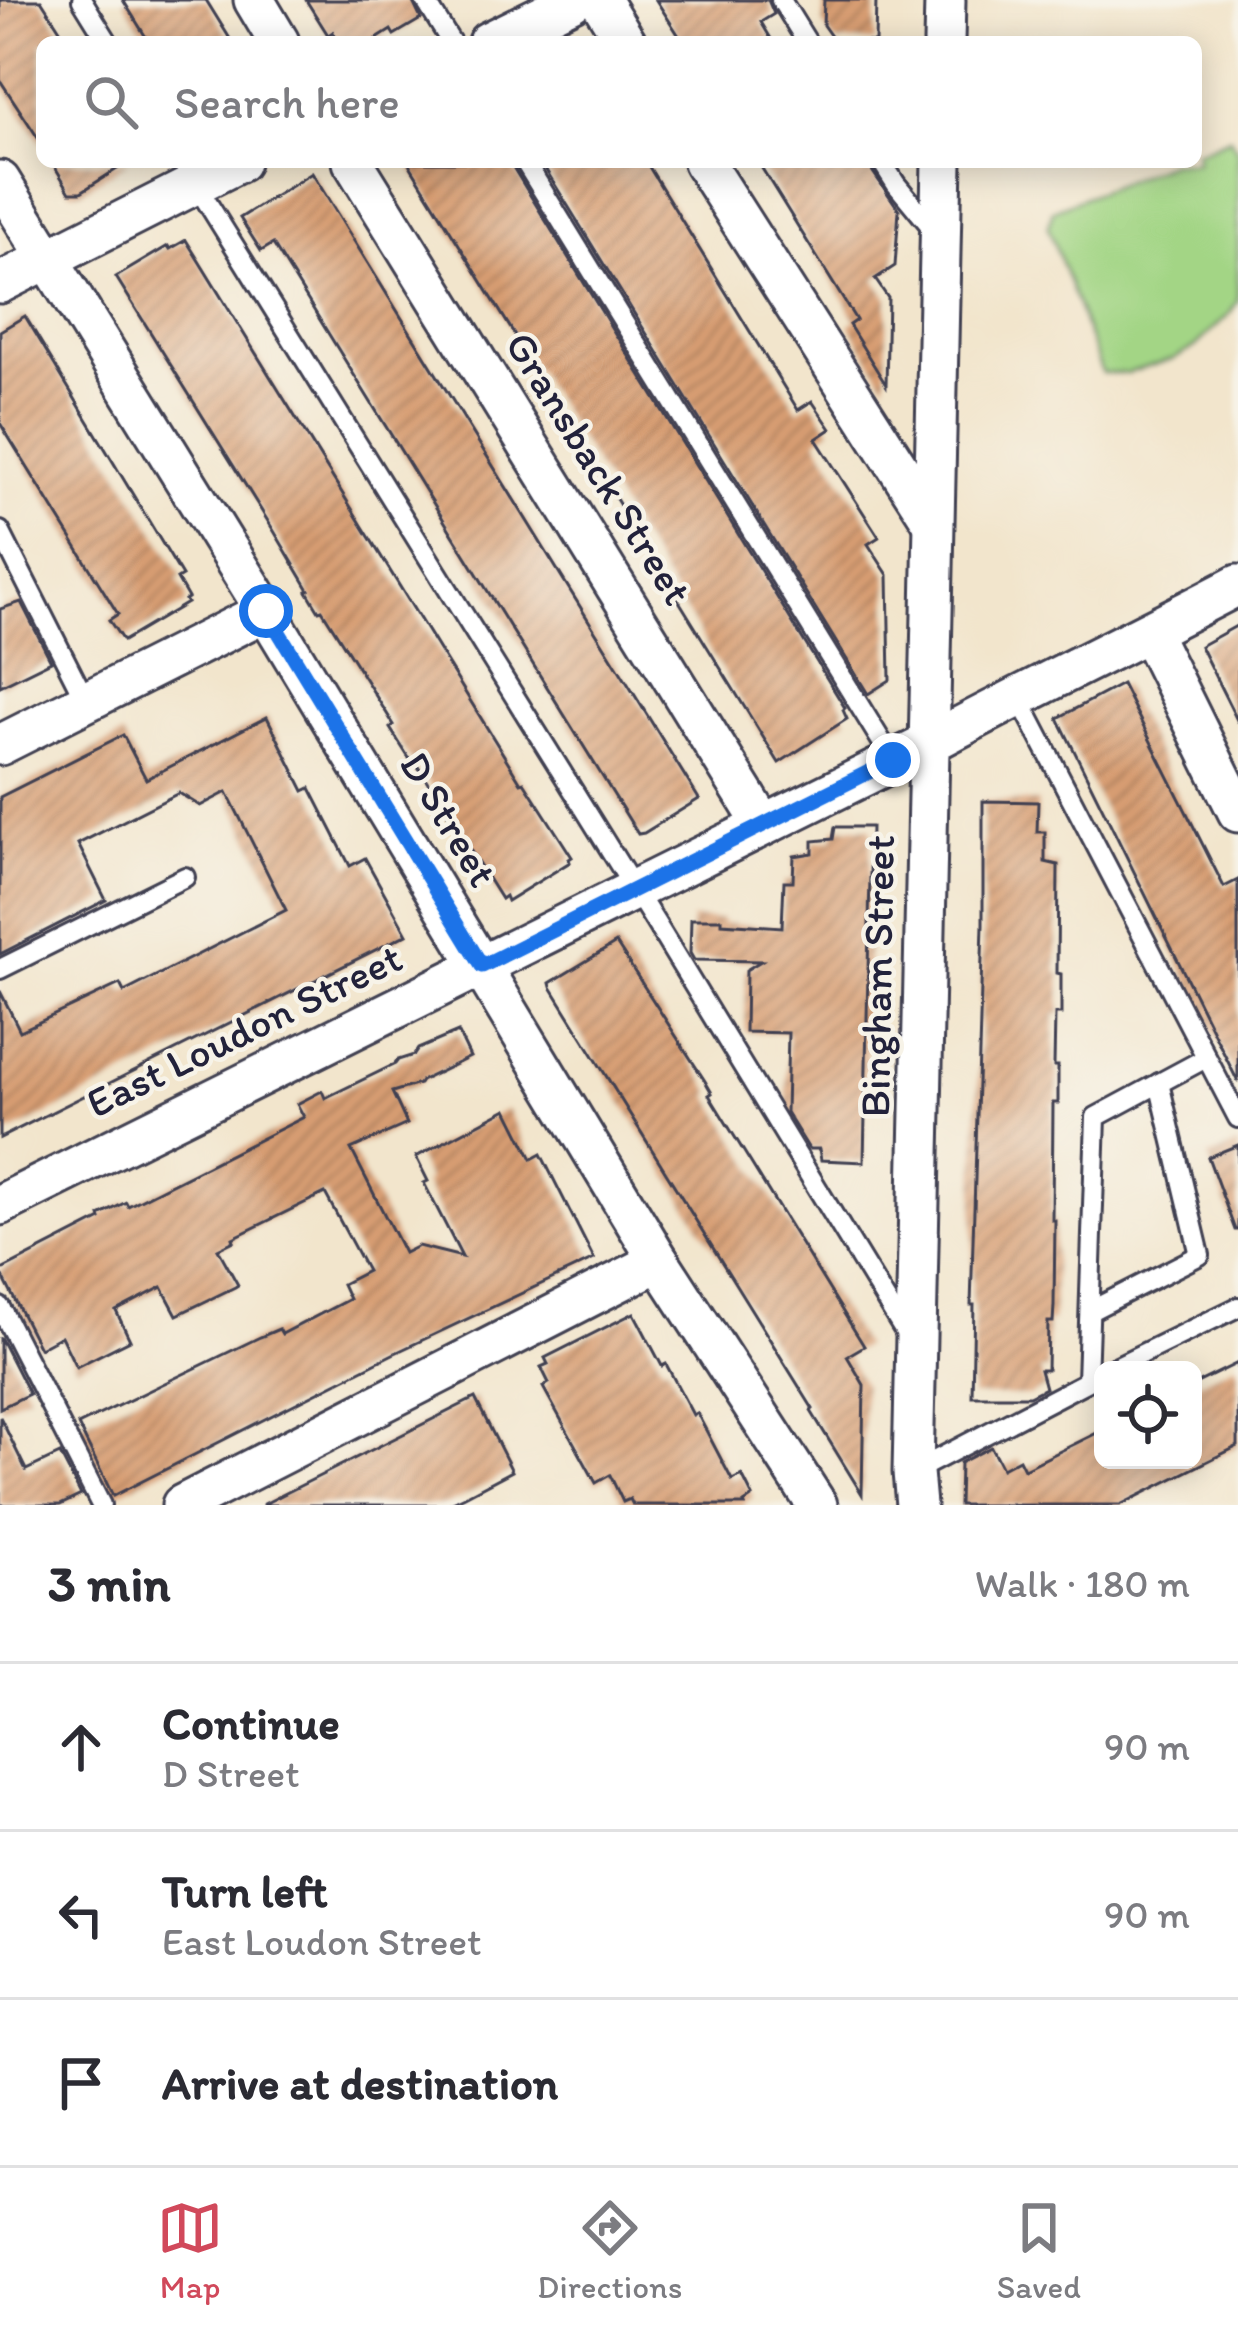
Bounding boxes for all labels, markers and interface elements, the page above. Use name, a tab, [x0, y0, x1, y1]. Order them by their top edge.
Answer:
search box	[36, 36, 1202, 168]
icon: search	[78, 69, 144, 135]
text: Search here	[174, 75, 400, 129]
street label: Gransback Street	[495, 322, 703, 614]
route start	[239, 584, 293, 638]
route end	[866, 733, 920, 787]
street label: D Street	[389, 742, 509, 896]
street label: Bingham Street	[849, 834, 905, 1118]
street label: East Loudon Street	[78, 932, 410, 1128]
map controls	[1094, 1361, 1202, 1469]
button: locate	[1094, 1361, 1202, 1469]
text: 3 min	[48, 1553, 170, 1614]
text: Walk · 180 m	[975, 1560, 1190, 1607]
text: Continue	[162, 1696, 340, 1750]
icon: ahead	[48, 1714, 114, 1780]
text: 90 m	[1104, 1723, 1190, 1770]
text: D Street	[162, 1750, 300, 1797]
text: Turn left	[162, 1864, 328, 1918]
icon: left	[48, 1882, 114, 1948]
text: 90 m	[1104, 1891, 1190, 1938]
text: East Loudon Street	[162, 1918, 482, 1965]
icon: arrive	[48, 2050, 114, 2116]
text: Arrive at destination	[162, 2056, 558, 2110]
tab: Map	[157, 2195, 223, 2306]
tab: Directions	[537, 2195, 682, 2306]
tab: Saved	[997, 2195, 1081, 2306]

